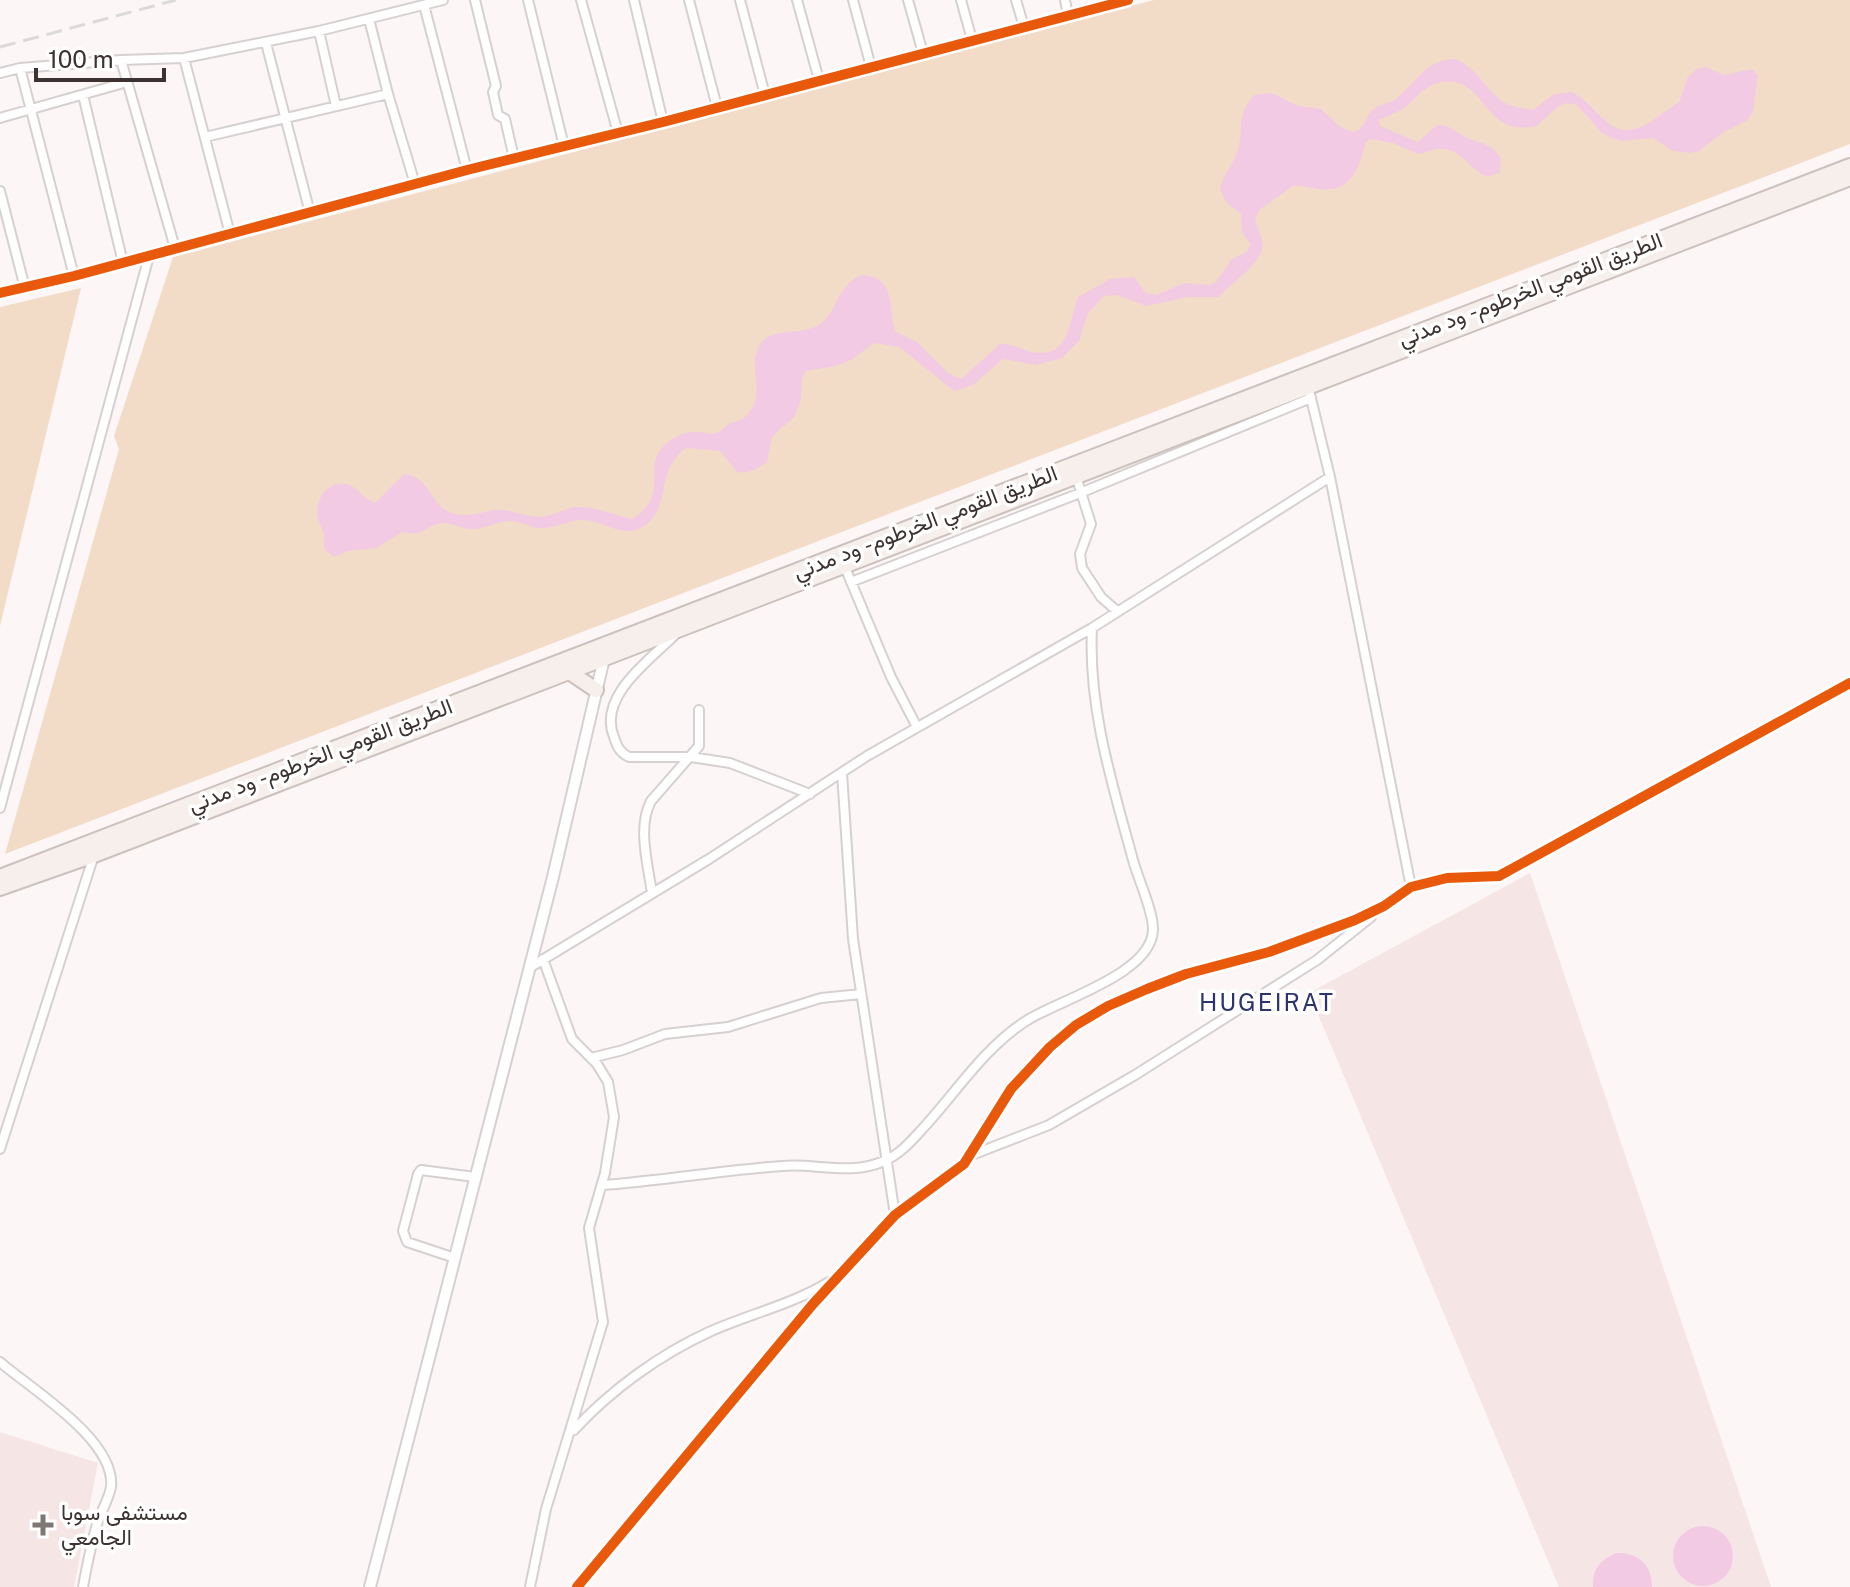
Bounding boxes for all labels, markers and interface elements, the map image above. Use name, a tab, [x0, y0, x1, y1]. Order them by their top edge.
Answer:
scale bar	[36, 32, 164, 82]
text: 100 m	[48, 45, 114, 73]
street label: الطريق القومي الخرطوم - ود مدني	[1394, 227, 1668, 357]
street label: الطريق القومي الخرطوم - ود مدني	[789, 460, 1063, 590]
street label: الطريق القومي الخرطوم - ود مدني	[184, 693, 458, 823]
district label: HUGEIRAT	[1199, 988, 1335, 1016]
place label: مستشفى سوبا الجامعي	[61, 1499, 188, 1556]
marker: مستشفى سوبا الجامعي	[32, 1514, 54, 1536]

